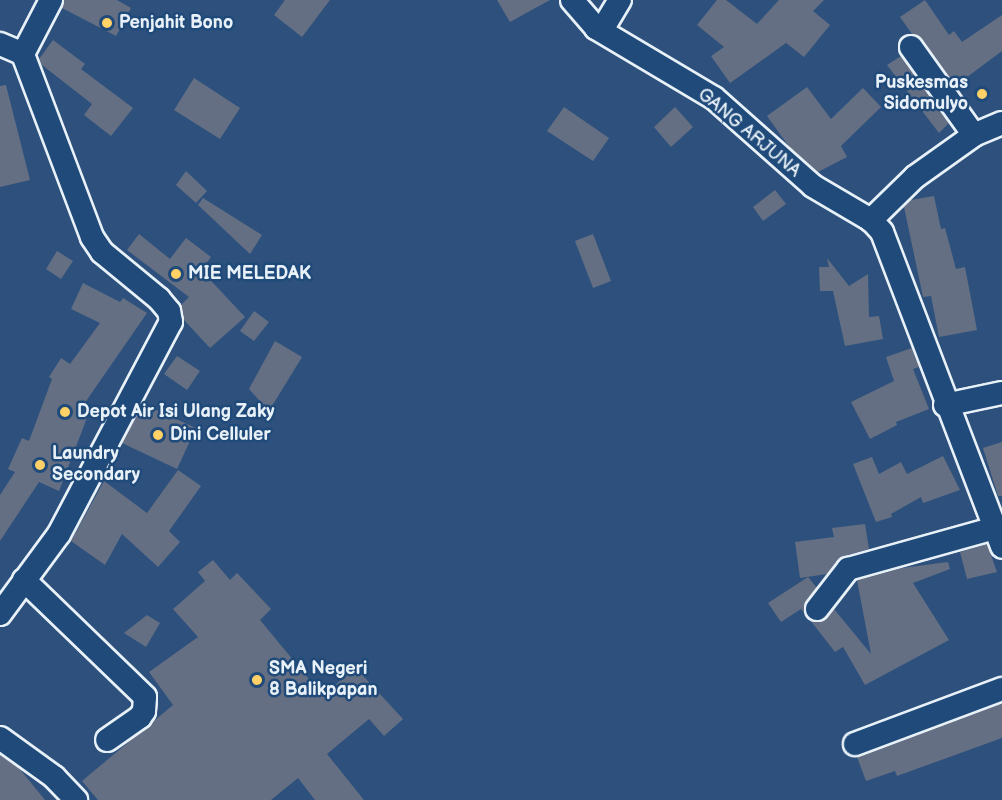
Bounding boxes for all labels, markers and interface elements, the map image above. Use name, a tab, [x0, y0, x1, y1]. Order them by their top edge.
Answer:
place label: Penjahit Bono	[119, 12, 233, 34]
marker: Penjahit Bono	[100, 16, 114, 30]
place label: Puskesmas Sidomulyo	[875, 73, 968, 116]
street label: GANG ARJUNA	[693, 84, 805, 182]
marker: Puskesmas Sidomulyo	[973, 85, 991, 103]
place label: MIE MELEDAK	[188, 263, 311, 285]
marker: MIE MELEDAK	[169, 267, 183, 281]
place label: Depot Air Isi Ulang Zaky	[77, 401, 275, 423]
marker: Depot Air Isi Ulang Zaky	[58, 405, 72, 419]
place label: Dini Celluler	[170, 424, 271, 446]
marker: Dini Celluler	[151, 428, 165, 442]
place label: Laundry Secondary	[52, 444, 140, 486]
marker: Laundry Secondary	[33, 458, 47, 472]
place label: SMA Negeri 8 Balikpapan	[269, 659, 377, 702]
marker: SMA Negeri 8 Balikpapan	[250, 673, 264, 687]

